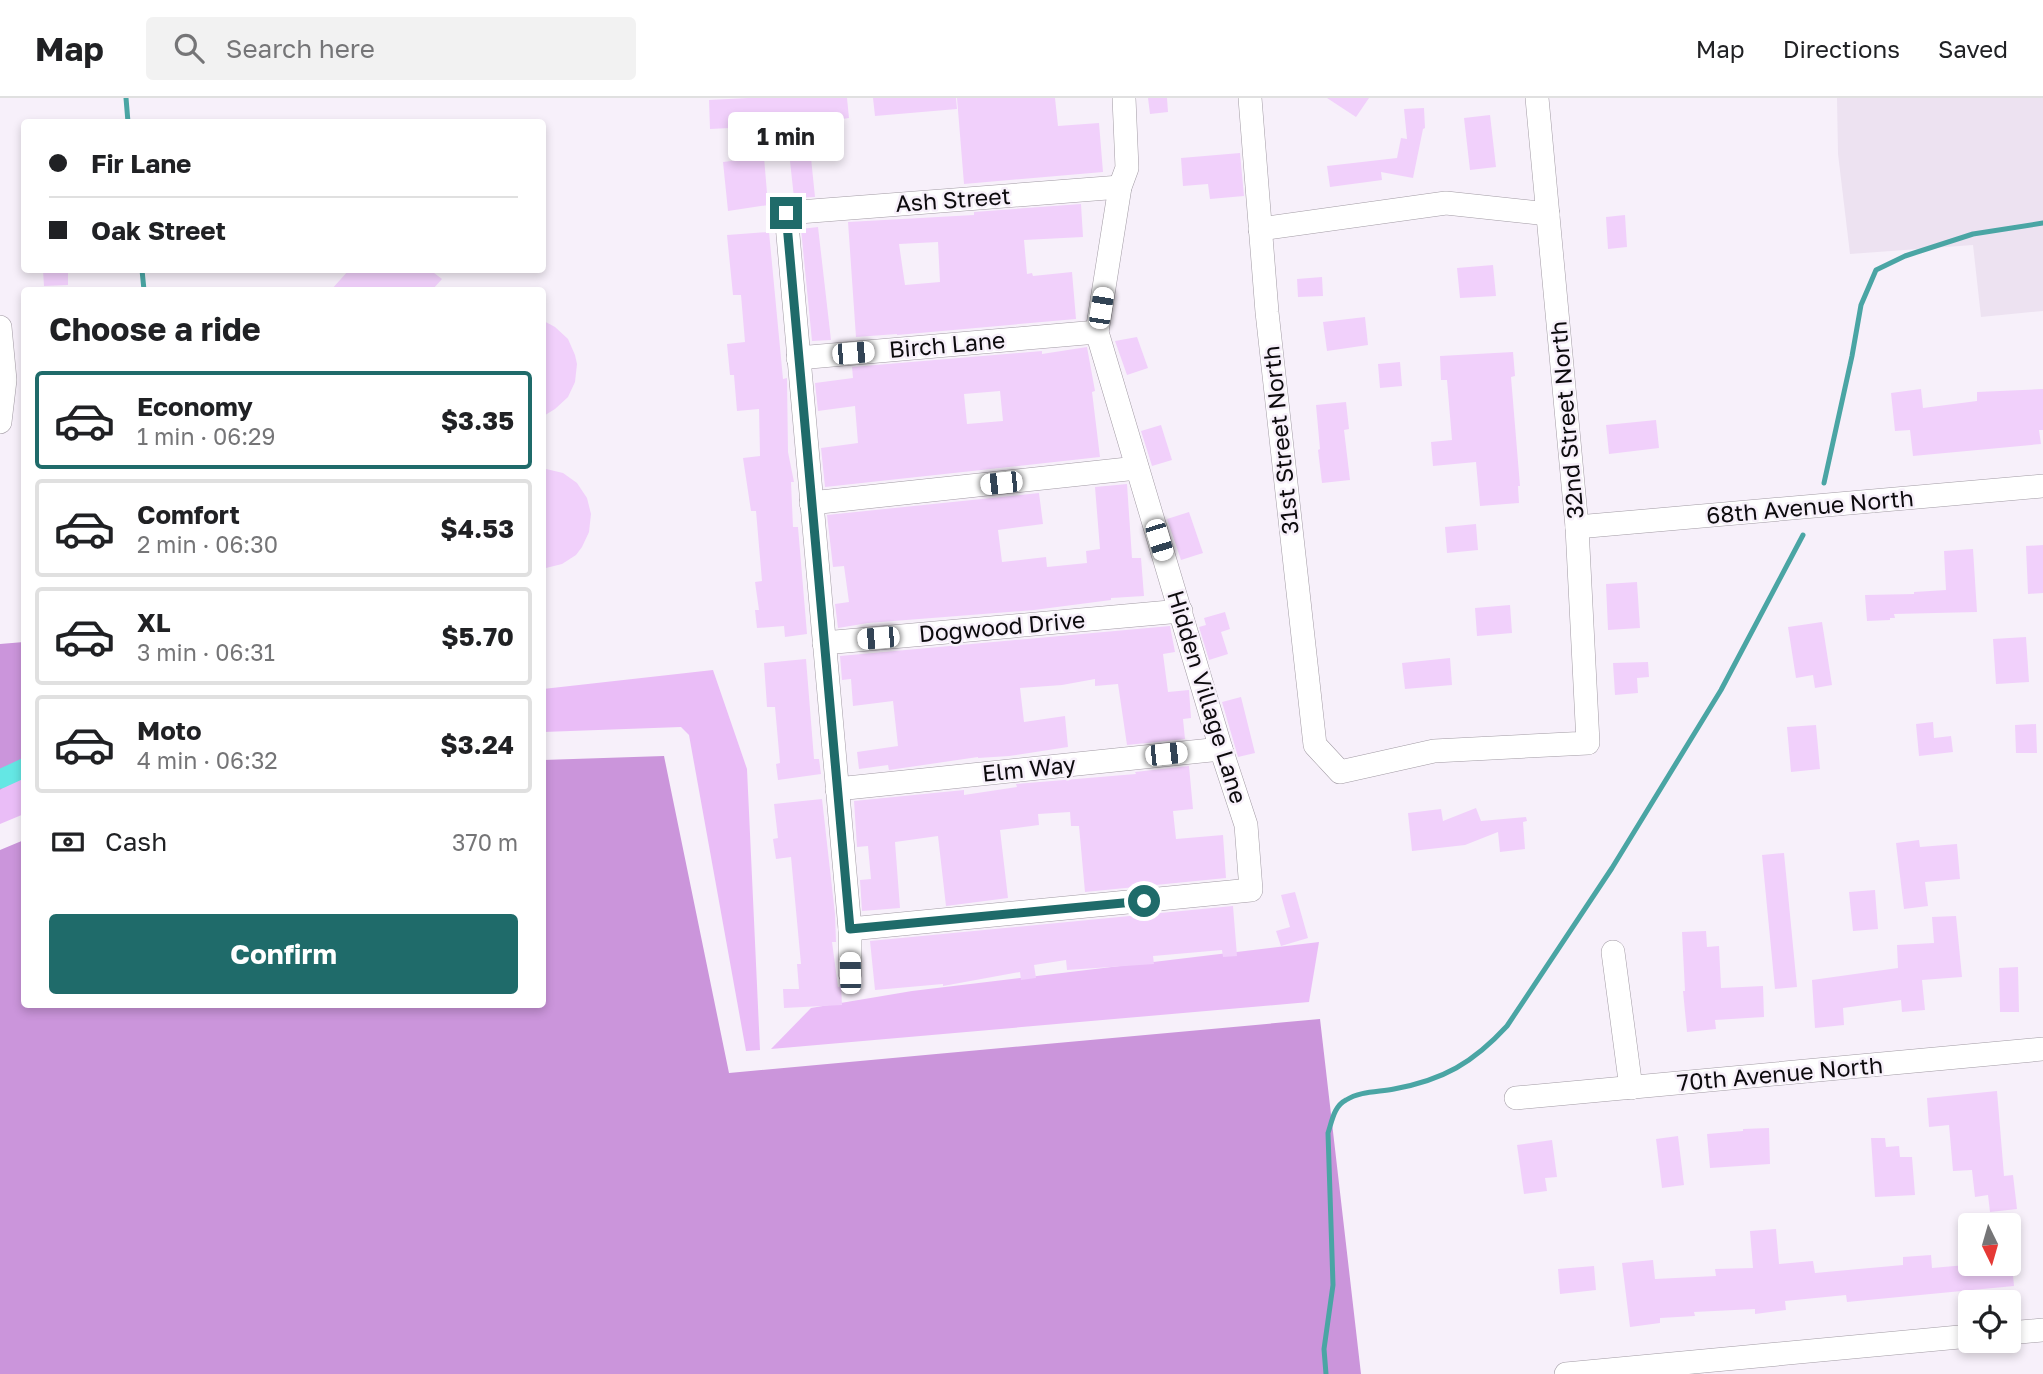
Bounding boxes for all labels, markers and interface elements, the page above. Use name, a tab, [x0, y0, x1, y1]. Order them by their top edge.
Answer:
search box	[146, 17, 636, 80]
text: Map	[35, 29, 104, 68]
icon: search	[170, 29, 208, 67]
text: Search here	[226, 33, 375, 64]
text: Map	[1696, 34, 1745, 63]
text: Directions	[1783, 34, 1900, 63]
text: Saved	[1938, 34, 2008, 63]
callout: 1 min	[728, 111, 844, 160]
text: 1 min	[757, 122, 815, 150]
text: Fir Lane	[91, 148, 191, 179]
street label: Ash Street	[894, 181, 1012, 217]
route end	[770, 197, 802, 229]
text: Oak Street	[91, 215, 226, 246]
car	[1088, 286, 1115, 330]
text: Choose a ride	[49, 310, 261, 348]
street label: 32nd Street North	[1543, 320, 1589, 520]
street label: Birch Lane	[888, 325, 1006, 363]
car	[832, 341, 875, 365]
street label: 31st Street North	[1256, 344, 1304, 536]
icon: car	[53, 389, 116, 452]
text: Economy	[137, 391, 253, 422]
text: $3.35	[441, 405, 514, 436]
text: 1 min · 06:29	[137, 422, 275, 450]
car	[980, 470, 1023, 496]
street label: 68th Avenue North	[1705, 483, 1915, 529]
icon: car	[53, 497, 116, 560]
text: Comfort	[137, 499, 240, 530]
text: $4.53	[440, 513, 514, 544]
car	[1143, 517, 1176, 563]
text: 2 min · 06:30	[137, 530, 278, 558]
street label: Hidden Village Lane	[1162, 587, 1254, 807]
icon: car	[53, 605, 116, 668]
street label: Dogwood Drive	[918, 605, 1086, 647]
text: XL	[137, 607, 171, 638]
text: $5.70	[441, 621, 514, 652]
car	[857, 626, 900, 650]
text: 3 min · 06:31	[137, 638, 275, 666]
icon: car	[53, 713, 116, 776]
text: Moto	[137, 715, 202, 746]
text: $3.24	[440, 729, 514, 760]
car	[1145, 741, 1188, 767]
text: 4 min · 06:32	[137, 746, 278, 774]
street label: Elm Way	[981, 749, 1077, 787]
icon: cash	[49, 823, 87, 861]
text: Cash	[105, 826, 167, 857]
text: 370 m	[452, 828, 518, 856]
route start	[1128, 885, 1160, 917]
button: Confirm	[49, 914, 518, 994]
car	[840, 952, 861, 994]
street label: 70th Avenue North	[1676, 1050, 1884, 1096]
north arrow	[1958, 1213, 2021, 1276]
map controls	[1958, 1213, 2021, 1353]
button: locate	[1958, 1290, 2021, 1353]

